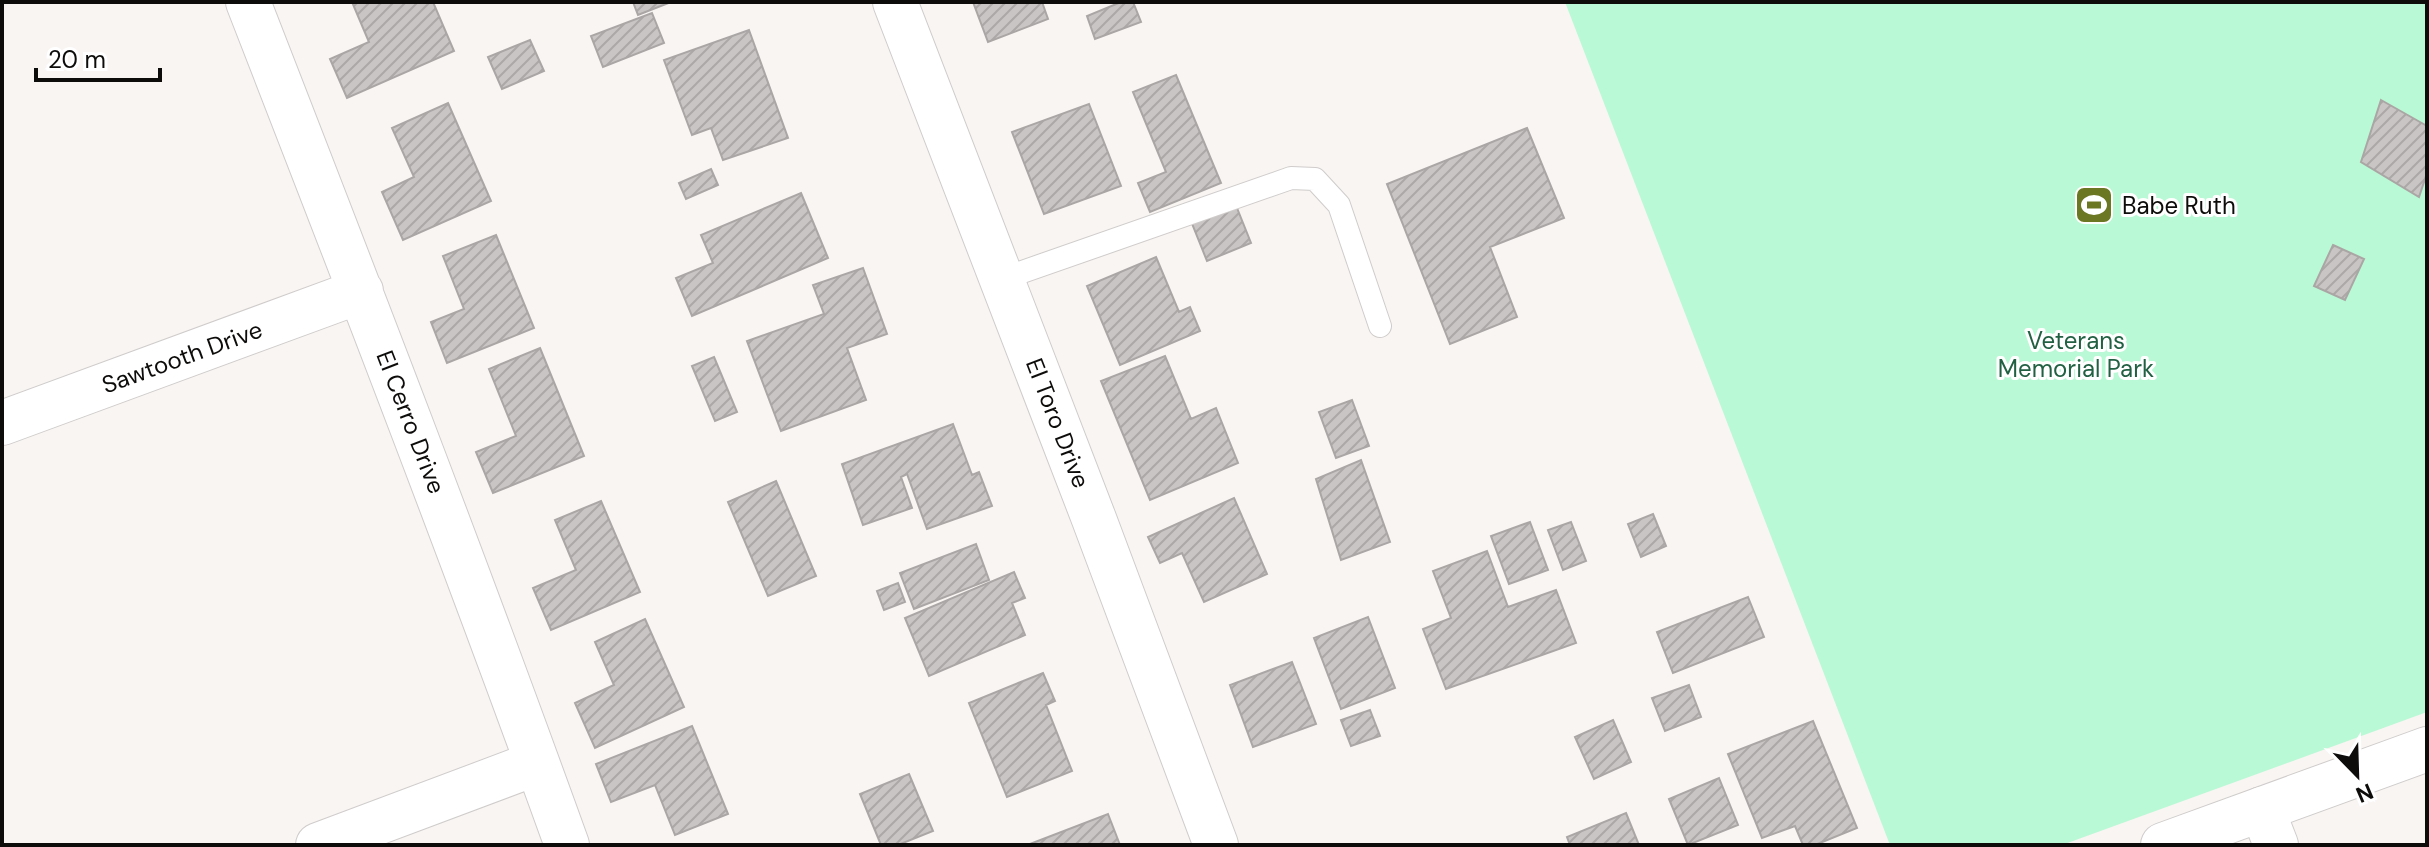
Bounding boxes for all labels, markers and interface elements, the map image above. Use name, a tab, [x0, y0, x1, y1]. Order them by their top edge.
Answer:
scale bar	[36, 32, 160, 82]
text: 20 m	[48, 44, 106, 75]
sports icon: Babe Ruth	[2073, 184, 2115, 226]
place label: Babe Ruth	[2122, 190, 2236, 221]
street label: Sawtooth Drive	[98, 314, 266, 400]
park label: Veterans Memorial Park	[1998, 325, 2154, 384]
street label: El Cerro Drive	[369, 346, 453, 498]
street label: El Toro Drive	[1019, 354, 1097, 492]
north arrow	[2317, 735, 2397, 815]
text: N	[2352, 776, 2378, 809]

